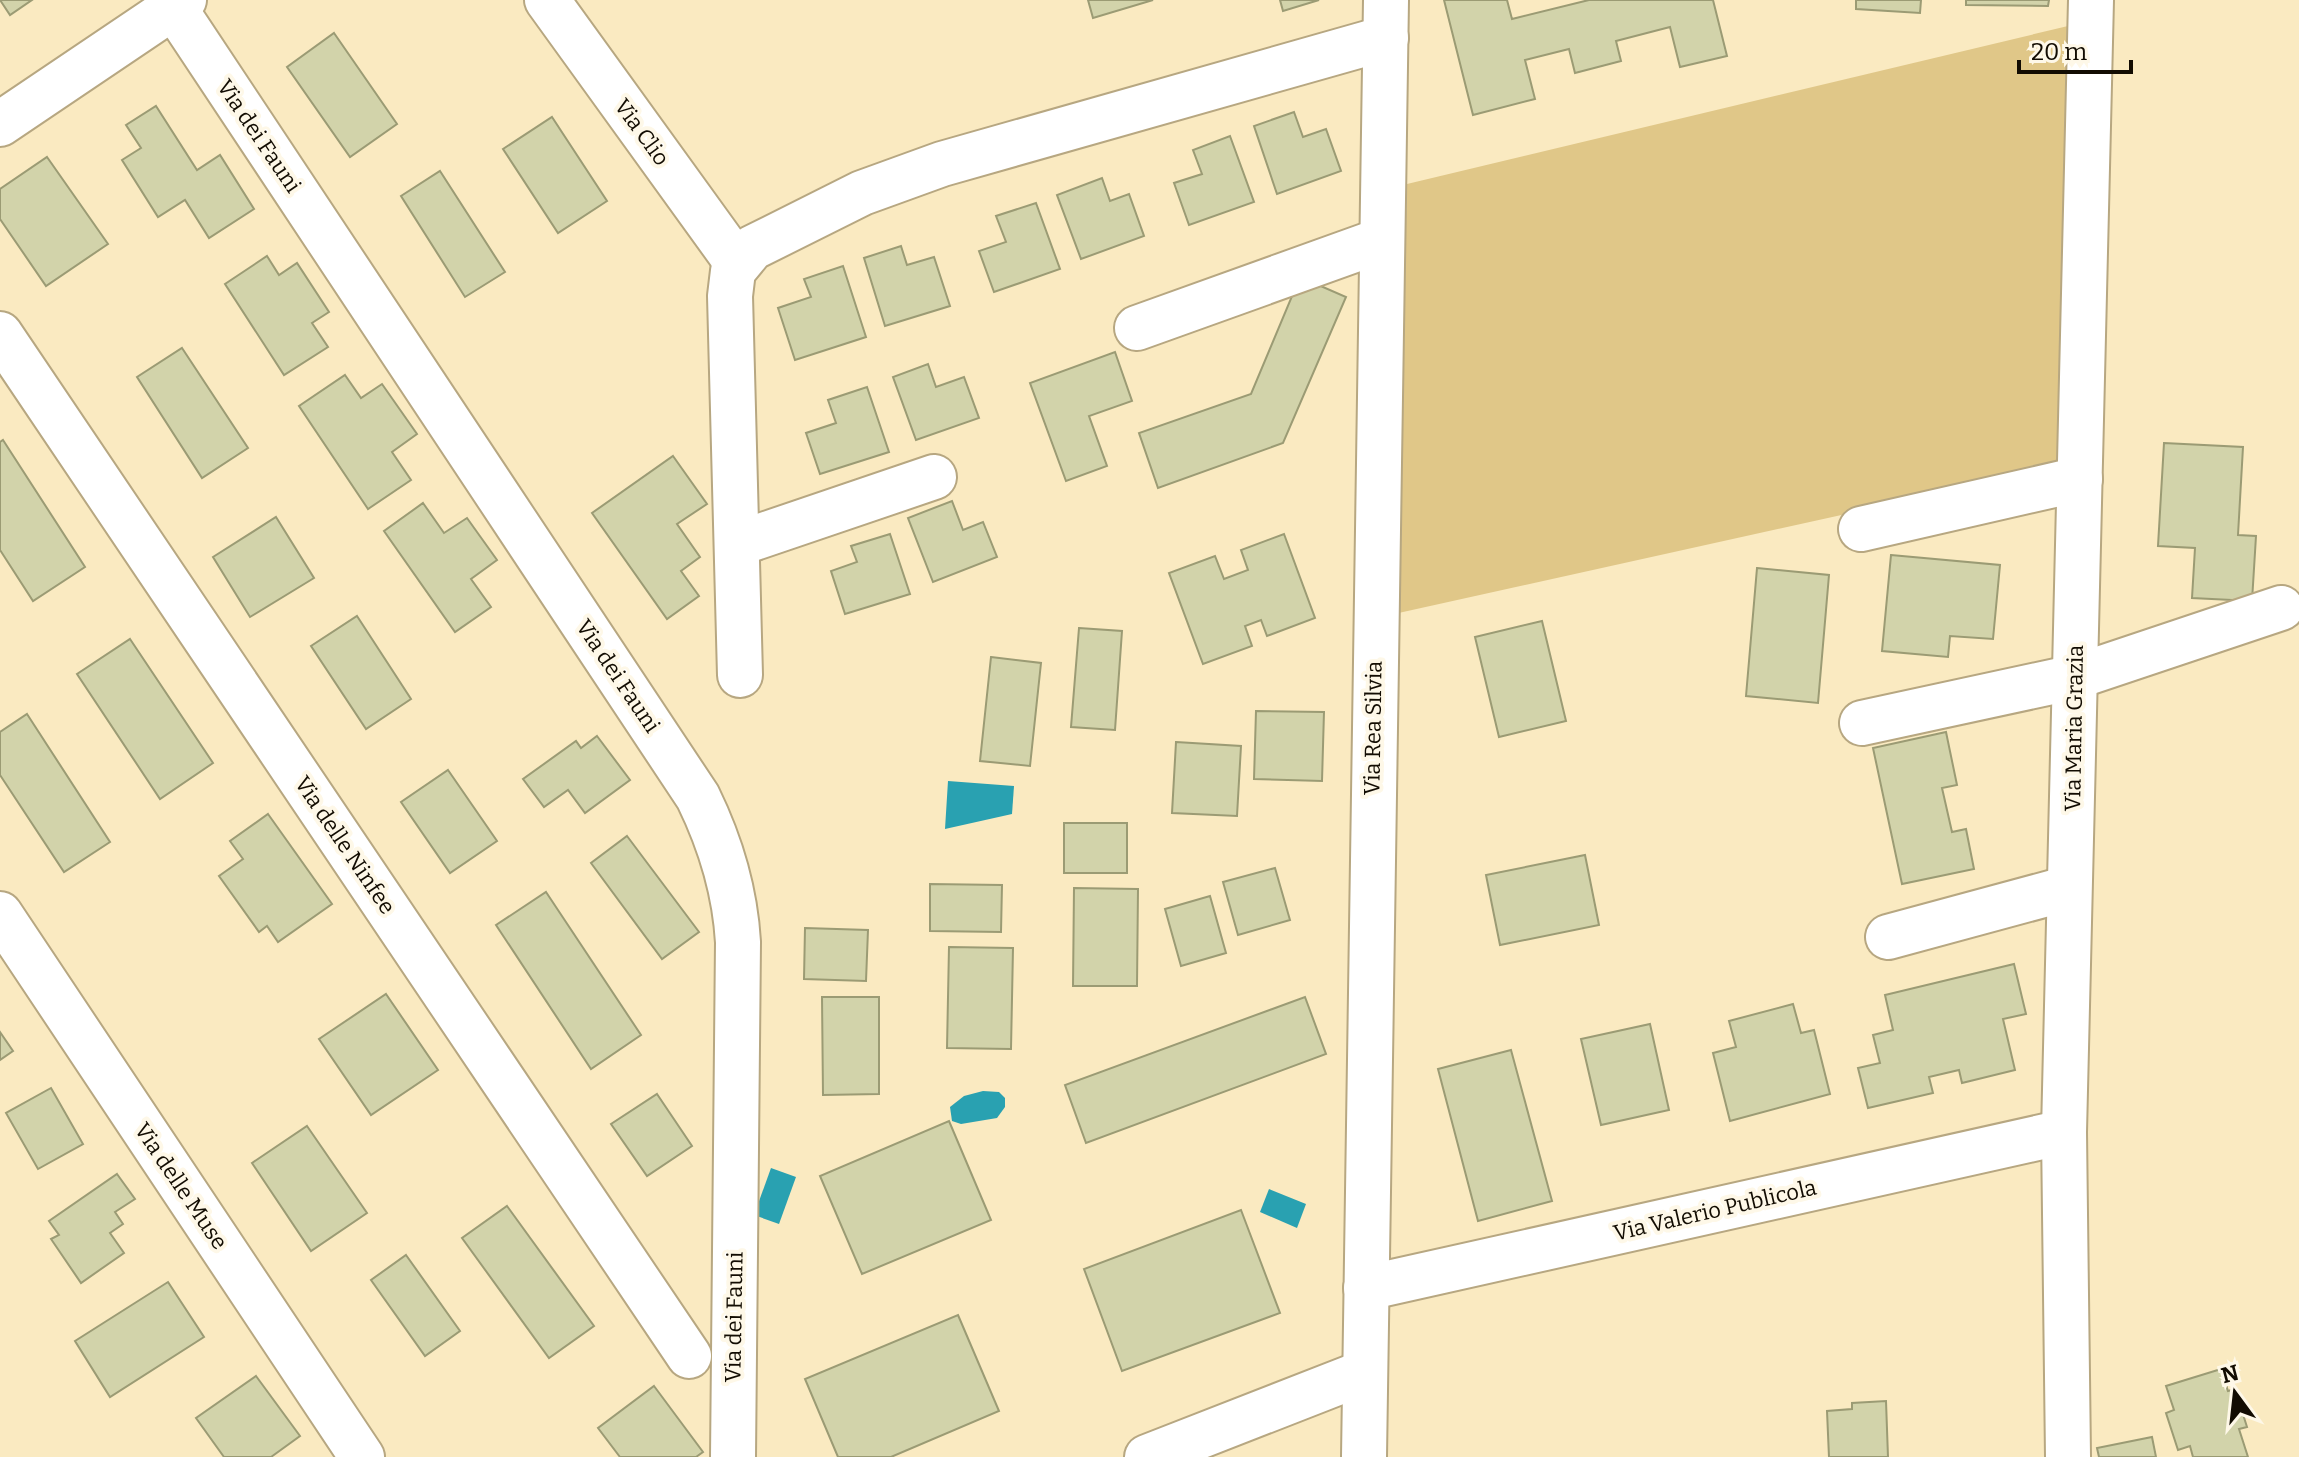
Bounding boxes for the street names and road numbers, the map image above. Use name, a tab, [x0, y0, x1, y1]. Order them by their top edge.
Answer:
street label: Via dei Fauni	[211, 74, 307, 198]
street label: Via Clio	[609, 93, 675, 171]
street label: Via dei Fauni	[570, 614, 666, 738]
street label: Via Maria Grazia	[2059, 645, 2089, 811]
street label: Via Rea Silvia	[1358, 661, 1388, 795]
street label: Via delle Ninfee	[289, 771, 401, 919]
street label: Via delle Muse	[129, 1118, 233, 1254]
street label: Via Valerio Publicola	[1611, 1174, 1819, 1246]
street label: Via dei Fauni	[719, 1251, 749, 1383]

